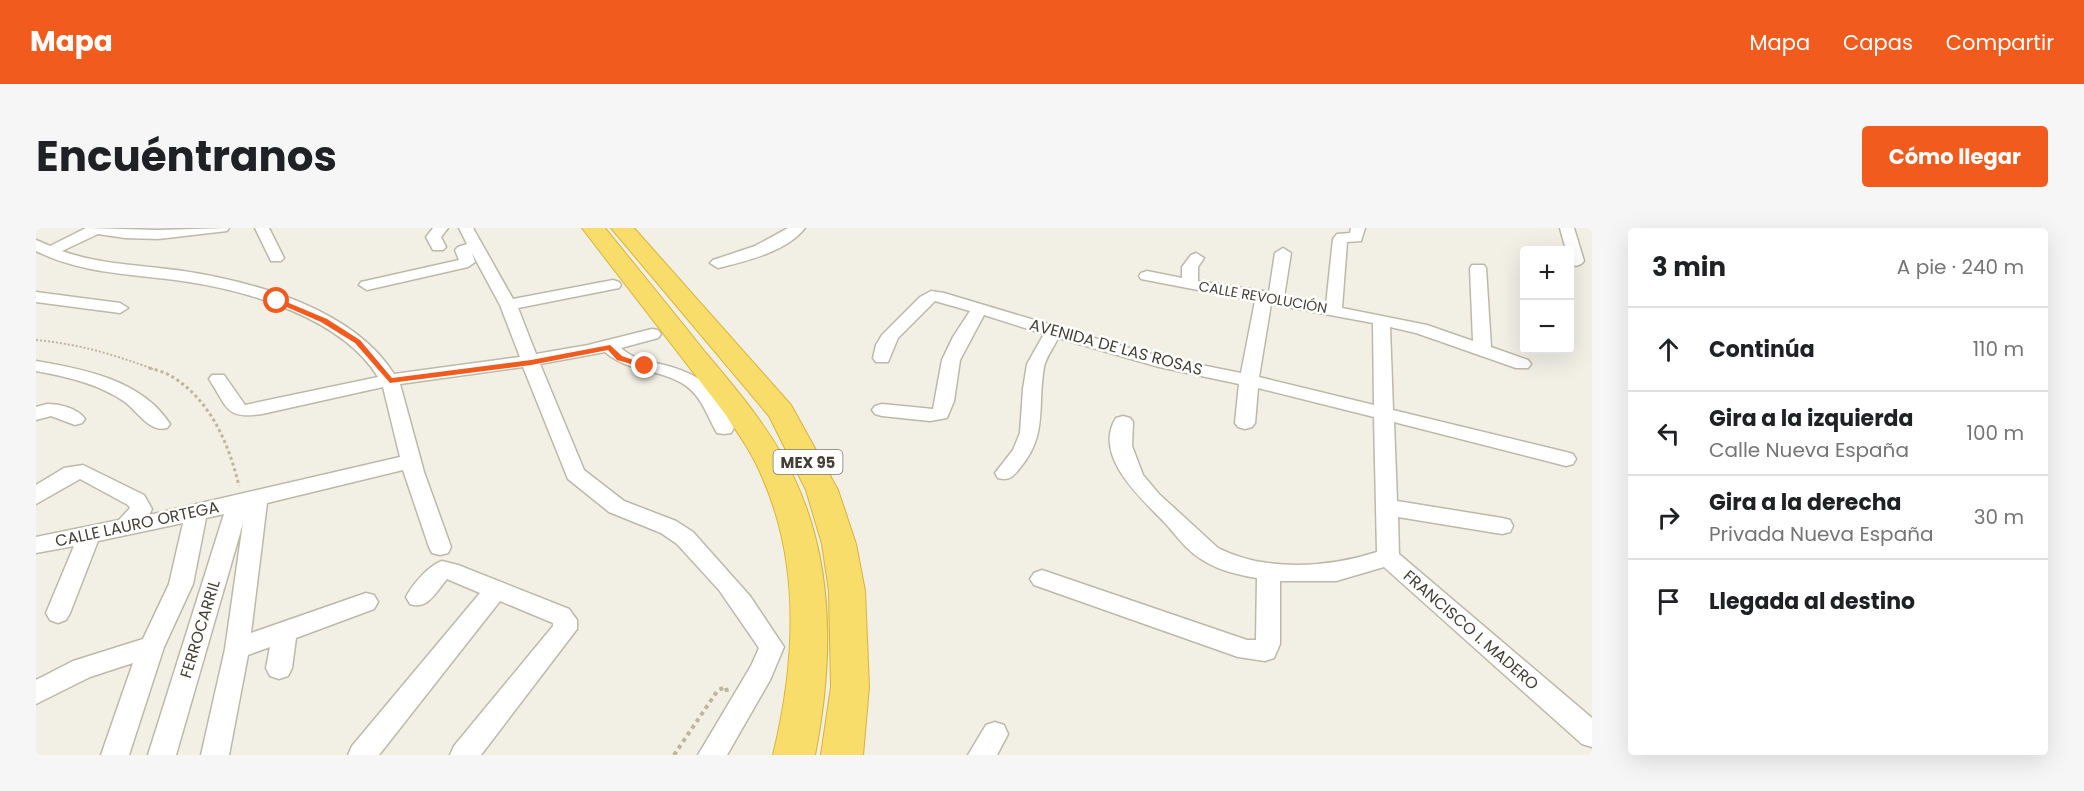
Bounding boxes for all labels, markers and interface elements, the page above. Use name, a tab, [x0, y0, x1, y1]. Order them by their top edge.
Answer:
text: Mapa	[30, 22, 113, 61]
text: Mapa	[1749, 28, 1810, 57]
text: Capas	[1843, 28, 1913, 57]
text: Compartir	[1946, 28, 2054, 57]
button: Cómo llegar	[1862, 126, 2048, 187]
text: Encuéntranos	[36, 127, 337, 186]
map controls	[1520, 246, 1574, 354]
button: +	[1520, 246, 1574, 300]
text: 3 min	[1652, 249, 1726, 285]
text: A pie · 240 m	[1897, 253, 2024, 281]
street label: CALLE REVOLUCIÓN	[1197, 276, 1329, 318]
route start	[263, 287, 289, 313]
button: −	[1520, 300, 1574, 354]
street label: AVENIDA DE LAS ROSAS	[1027, 313, 1205, 381]
icon: ahead	[1652, 333, 1685, 366]
text: Continúa	[1709, 334, 1815, 365]
text: 110 m	[1973, 335, 2024, 363]
route end	[631, 352, 657, 378]
text: Gira a la izquierda	[1709, 403, 1913, 434]
icon: left	[1652, 417, 1685, 450]
text: 100 m	[1967, 419, 2024, 447]
text: Calle Nueva España	[1709, 436, 1909, 464]
road number: MEX 95	[774, 450, 842, 474]
text: Gira a la derecha	[1709, 487, 1902, 518]
street label: CALLE LAURO ORTEGA	[53, 495, 221, 553]
icon: right	[1652, 501, 1685, 534]
text: 30 m	[1974, 503, 2024, 531]
text: Privada Nueva España	[1709, 520, 1933, 548]
street label: FRANCISCO I. MADERO	[1398, 565, 1544, 695]
street label: FERROCARRIL	[174, 577, 226, 681]
icon: arrive	[1652, 585, 1685, 618]
text: Llegada al destino	[1709, 586, 1915, 617]

